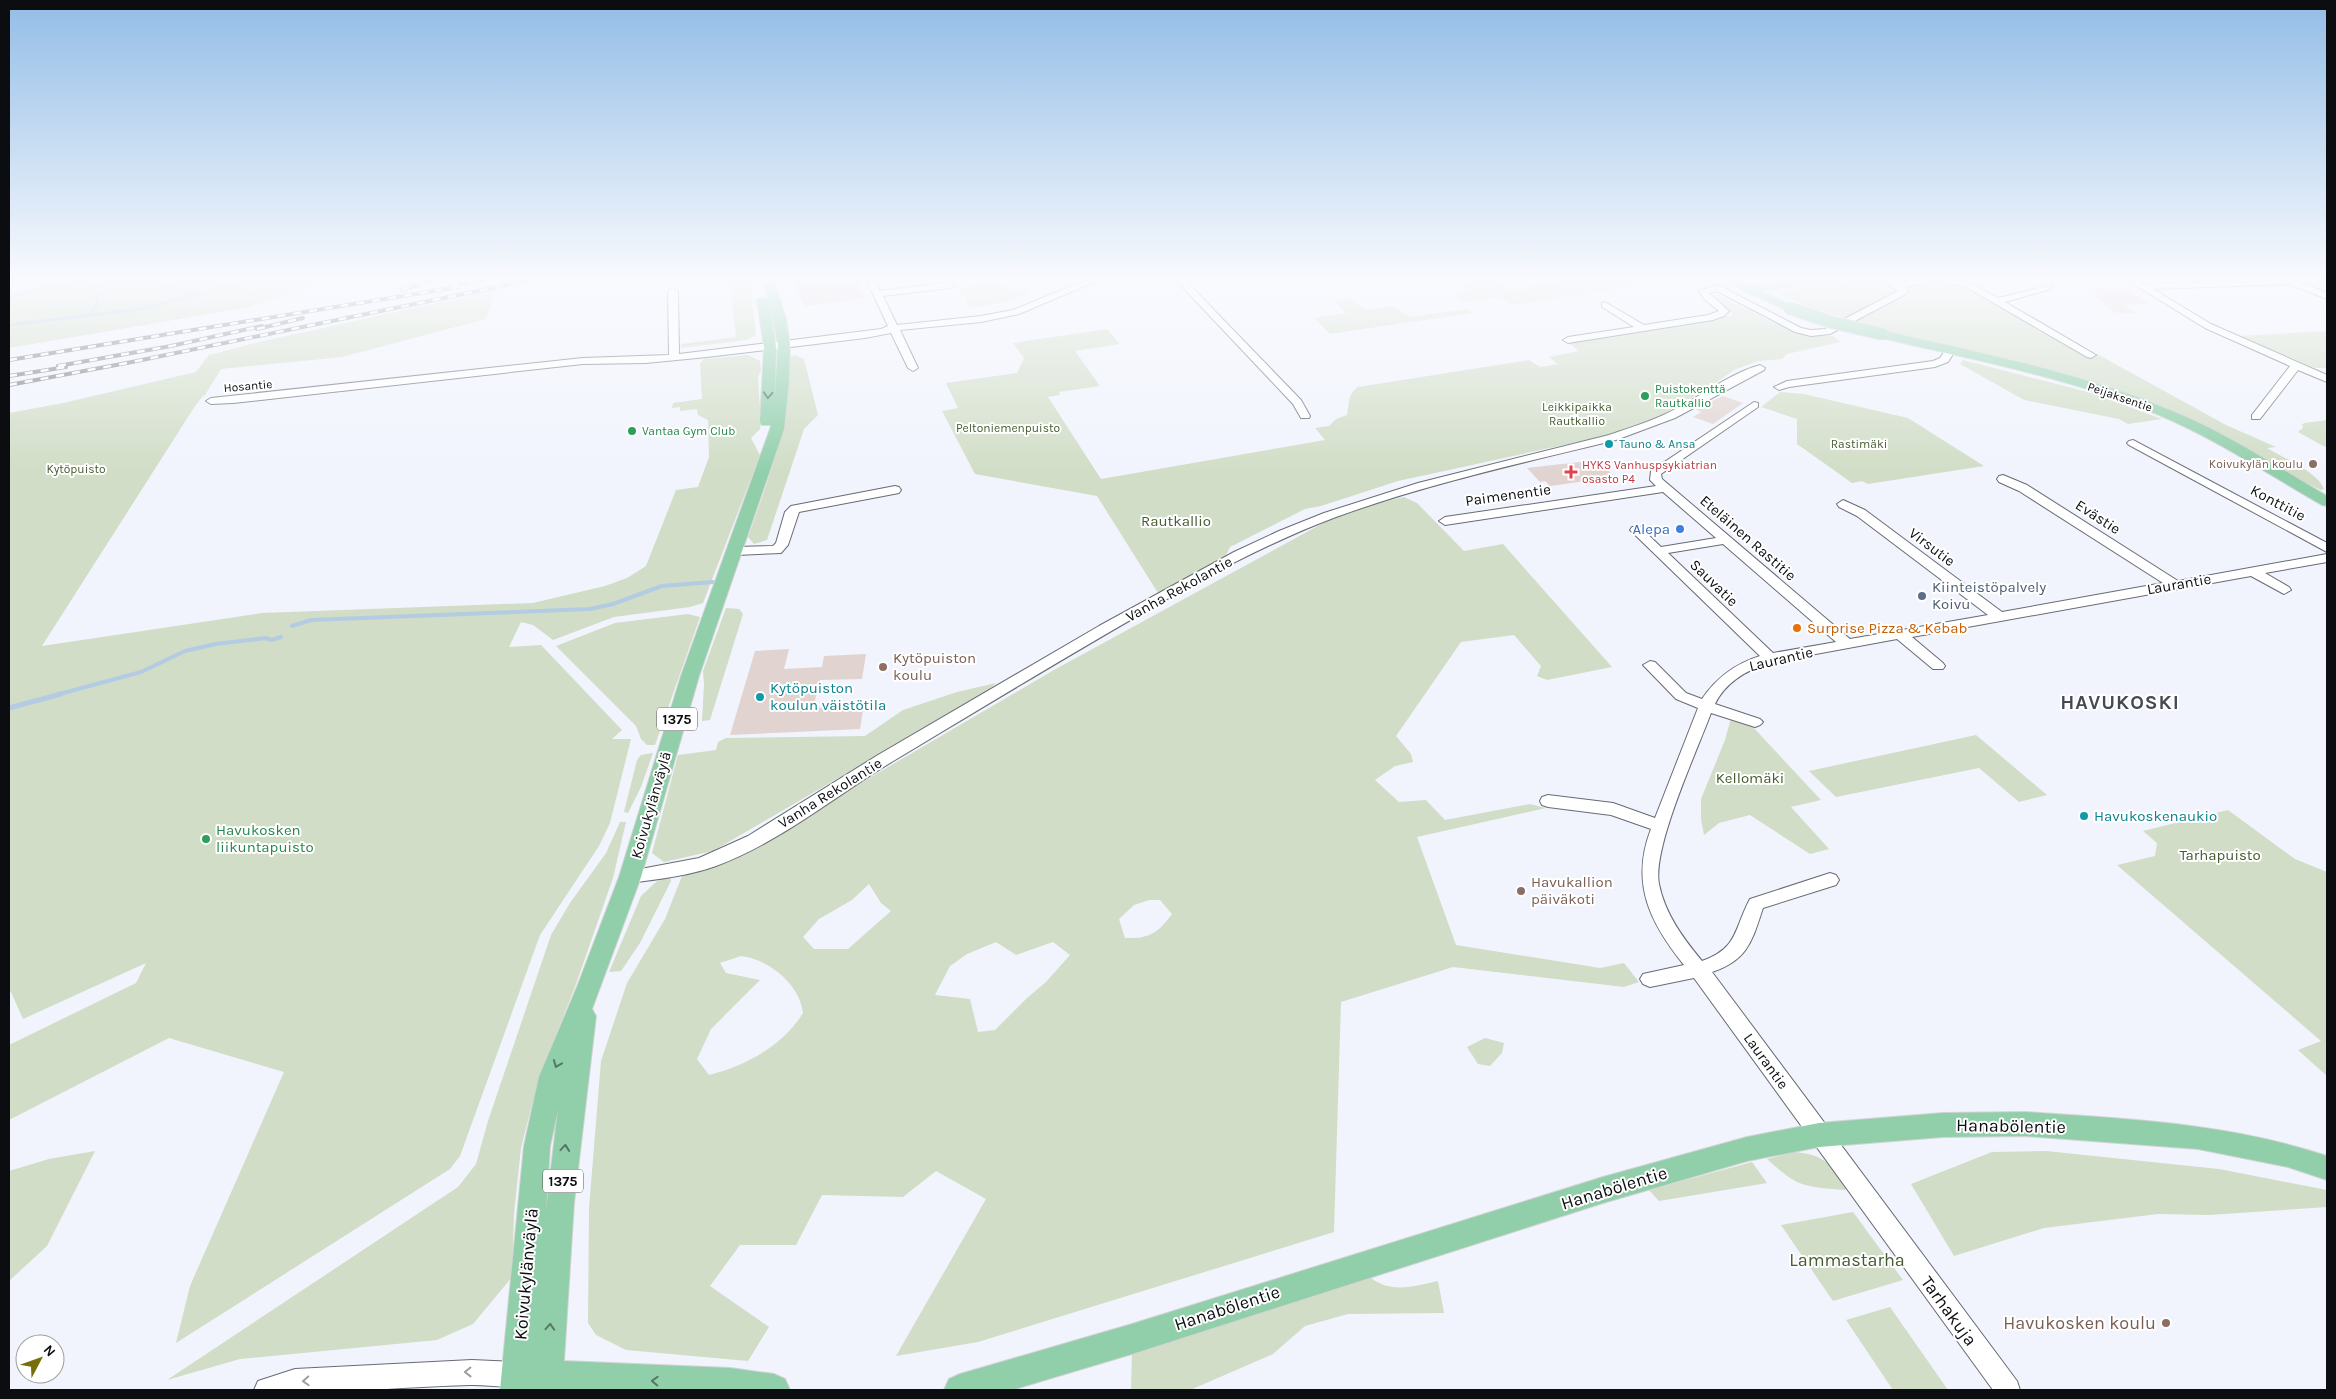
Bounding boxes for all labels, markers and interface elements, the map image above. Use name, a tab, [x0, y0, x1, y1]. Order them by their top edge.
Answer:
street label: Hosantie	[223, 377, 273, 395]
street label: Peijaksentie	[2086, 379, 2154, 415]
place label: Puistokenttä Rautkallio	[1655, 382, 1726, 410]
marker: Puistokenttä Rautkallio	[1639, 390, 1651, 402]
one-way arrow	[763, 391, 774, 399]
park label: Leikkipaikka Rautkallio	[1542, 400, 1612, 428]
park label: Peltoniemenpuisto	[956, 421, 1060, 435]
place label: Vantaa Gym Club	[642, 424, 735, 438]
marker: Vantaa Gym Club	[626, 425, 638, 437]
place label: Tauno & Ansa	[1619, 437, 1695, 451]
park label: Rastimäki	[1831, 437, 1887, 451]
marker: Tauno & Ansa	[1603, 438, 1615, 450]
place label: Koivukylän koulu	[2209, 457, 2303, 471]
place label: HYKS Vanhuspsykiatrian osasto P4	[1582, 458, 1717, 486]
marker: Koivukylän koulu	[2307, 458, 2319, 470]
park label: Kytöpuisto	[46, 462, 106, 476]
marker: HYKS Vanhuspsykiatrian osasto P4	[1564, 465, 1578, 479]
street label: Paimenentie	[1464, 480, 1552, 510]
street label: Konttitie	[2247, 481, 2309, 525]
street label: Eteläinen Rastitie	[1696, 491, 1800, 585]
street label: Evästie	[2072, 496, 2124, 538]
park label: Rautkallio	[1141, 512, 1211, 530]
place label: Alepa	[1632, 520, 1670, 538]
marker: Alepa	[1674, 523, 1686, 535]
street label: Virsutie	[1905, 524, 1959, 570]
street label: Vanha Rekolantie	[1123, 552, 1235, 626]
street label: Sauvatie	[1686, 556, 1742, 610]
street label: Laurantie	[2145, 570, 2213, 598]
place label: Kiinteistöpalvely Koivu	[1932, 578, 2046, 613]
marker: Kiinteistöpalvely Koivu	[1916, 590, 1928, 602]
place label: Surprise Pizza & Kebab	[1807, 619, 1967, 637]
marker: Surprise Pizza & Kebab	[1791, 622, 1803, 634]
street label: Laurantie	[1747, 643, 1815, 675]
place label: Kytöpuiston koulu	[893, 649, 976, 684]
marker: Kytöpuiston koulu	[877, 661, 889, 673]
place label: Kytöpuiston koulun väistötila	[770, 679, 886, 714]
marker: Kytöpuiston koulun väistötila	[754, 691, 766, 703]
district label: HAVUKOSKI	[2060, 691, 2180, 714]
road number: 1375	[657, 708, 697, 731]
street label: Koivukylänväylä	[627, 749, 675, 861]
street label: Vanha Rekolantie	[775, 754, 885, 832]
park label: Kellomäki	[1716, 769, 1784, 787]
place label: Havukoskenaukio	[2094, 807, 2217, 825]
marker: Havukoskenaukio	[2078, 810, 2090, 822]
place label: Havukosken liikuntapuisto	[216, 821, 314, 856]
marker: Havukosken liikuntapuisto	[200, 833, 212, 845]
park label: Tarhapuisto	[2179, 846, 2261, 864]
place label: Havukallion päiväkoti	[1531, 873, 1613, 908]
marker: Havukallion päiväkoti	[1515, 885, 1527, 897]
street label: Laurantie	[1740, 1029, 1792, 1093]
one-way arrow	[553, 1059, 563, 1068]
street label: Hanabölentie	[1956, 1114, 2066, 1138]
one-way arrow	[560, 1144, 571, 1152]
street label: Hanabölentie	[1558, 1161, 1670, 1215]
road number: 1375	[543, 1170, 583, 1192]
street label: Koivukylänväylä	[509, 1207, 543, 1341]
park label: Lammastarha	[1789, 1249, 1905, 1271]
street label: Tarhakuja	[1916, 1272, 1982, 1350]
street label: Hanabölentie	[1171, 1281, 1283, 1335]
place label: Havukosken koulu	[2003, 1312, 2156, 1334]
marker: Havukosken koulu	[2160, 1317, 2172, 1329]
one-way arrow	[545, 1323, 556, 1331]
north arrow	[15, 1334, 65, 1384]
text: N	[40, 1341, 59, 1360]
one-way arrow	[464, 1367, 472, 1377]
one-way arrow	[302, 1375, 310, 1386]
one-way arrow	[651, 1376, 659, 1386]

